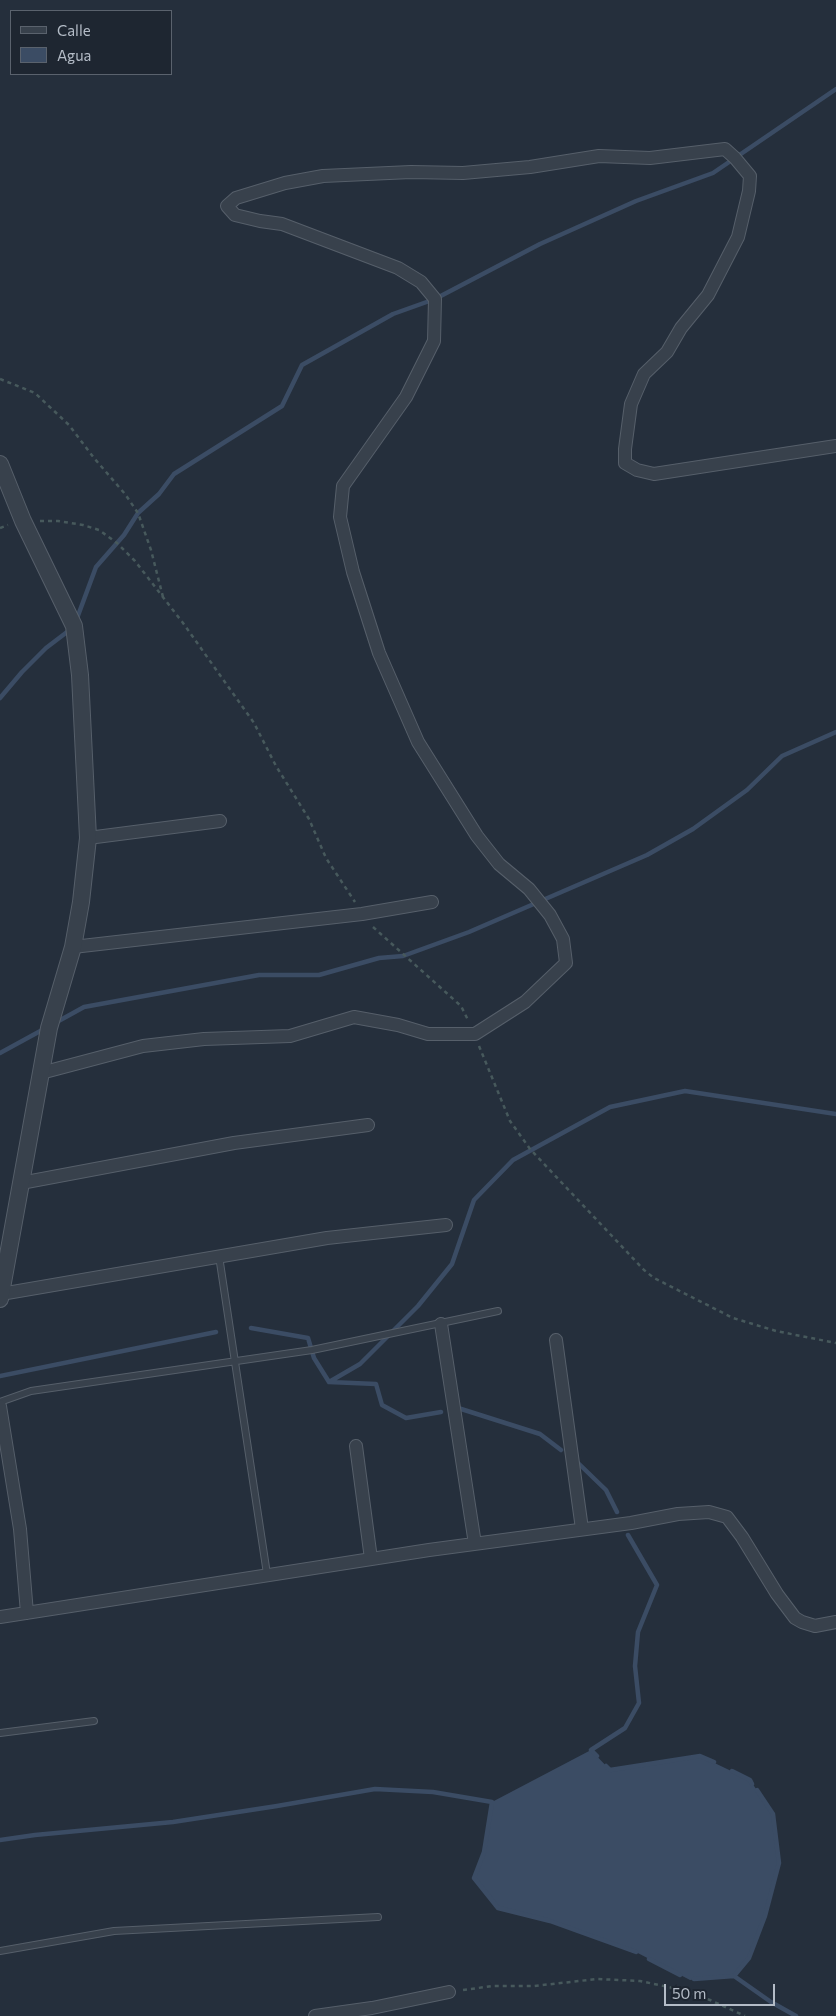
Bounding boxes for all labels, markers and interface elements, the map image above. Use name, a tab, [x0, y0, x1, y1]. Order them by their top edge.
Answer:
legend	[10, 10, 172, 75]
text: Calle	[57, 21, 91, 39]
text: Agua	[57, 46, 91, 64]
scale bar	[666, 1974, 777, 2006]
text: 50 m	[672, 1984, 706, 2002]

